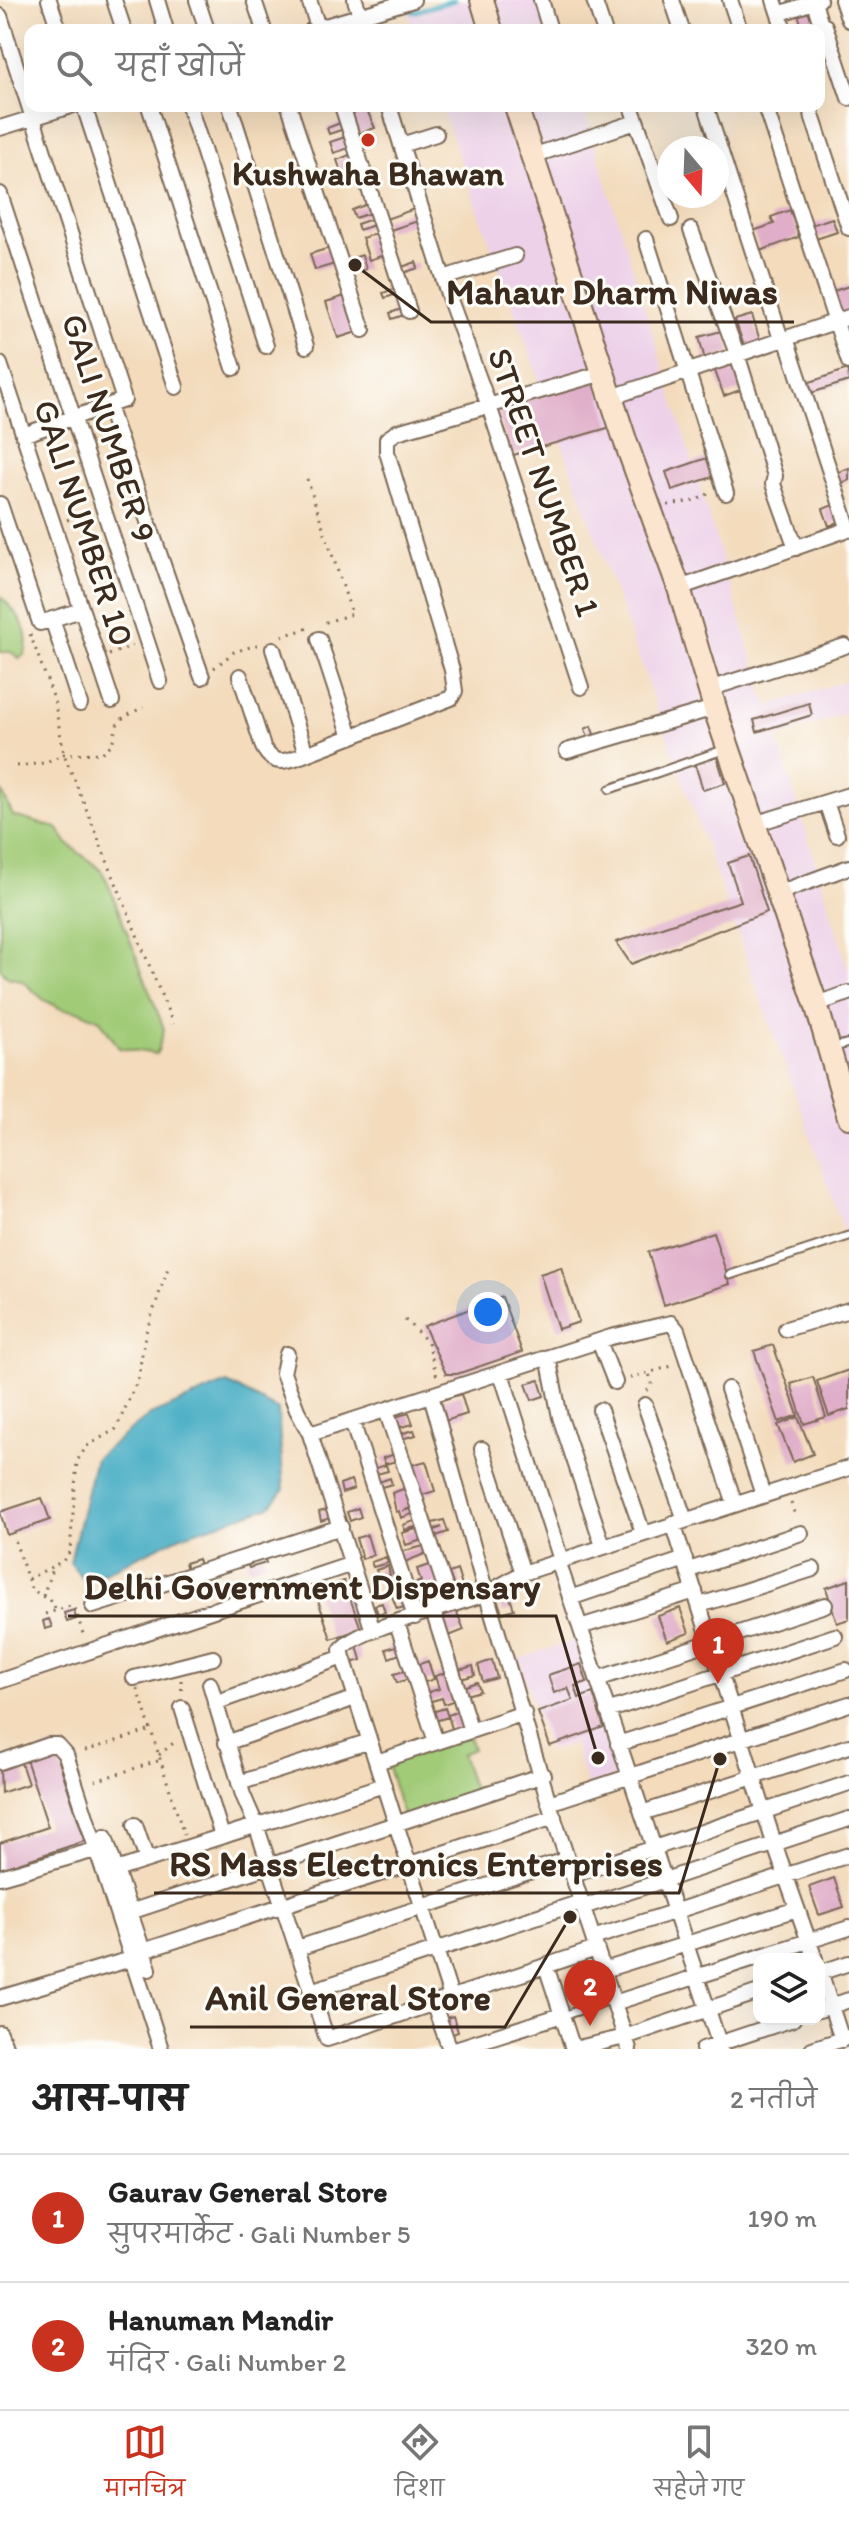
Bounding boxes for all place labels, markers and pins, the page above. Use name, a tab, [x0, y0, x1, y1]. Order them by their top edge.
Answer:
marker: Kushwaha Bhawan	[359, 131, 377, 149]
place label: Kushwaha Bhawan	[232, 153, 505, 194]
callout: Mahaur Dharm Niwas	[431, 262, 794, 322]
callout: Delhi Government Dispensary	[68, 1556, 556, 1616]
pin: 1	[692, 1618, 744, 1684]
callout: RS Mass Electronics Enterprises	[154, 1833, 679, 1893]
pin: 2	[564, 1960, 616, 2026]
callout: Anil General Store	[190, 1967, 505, 2027]

